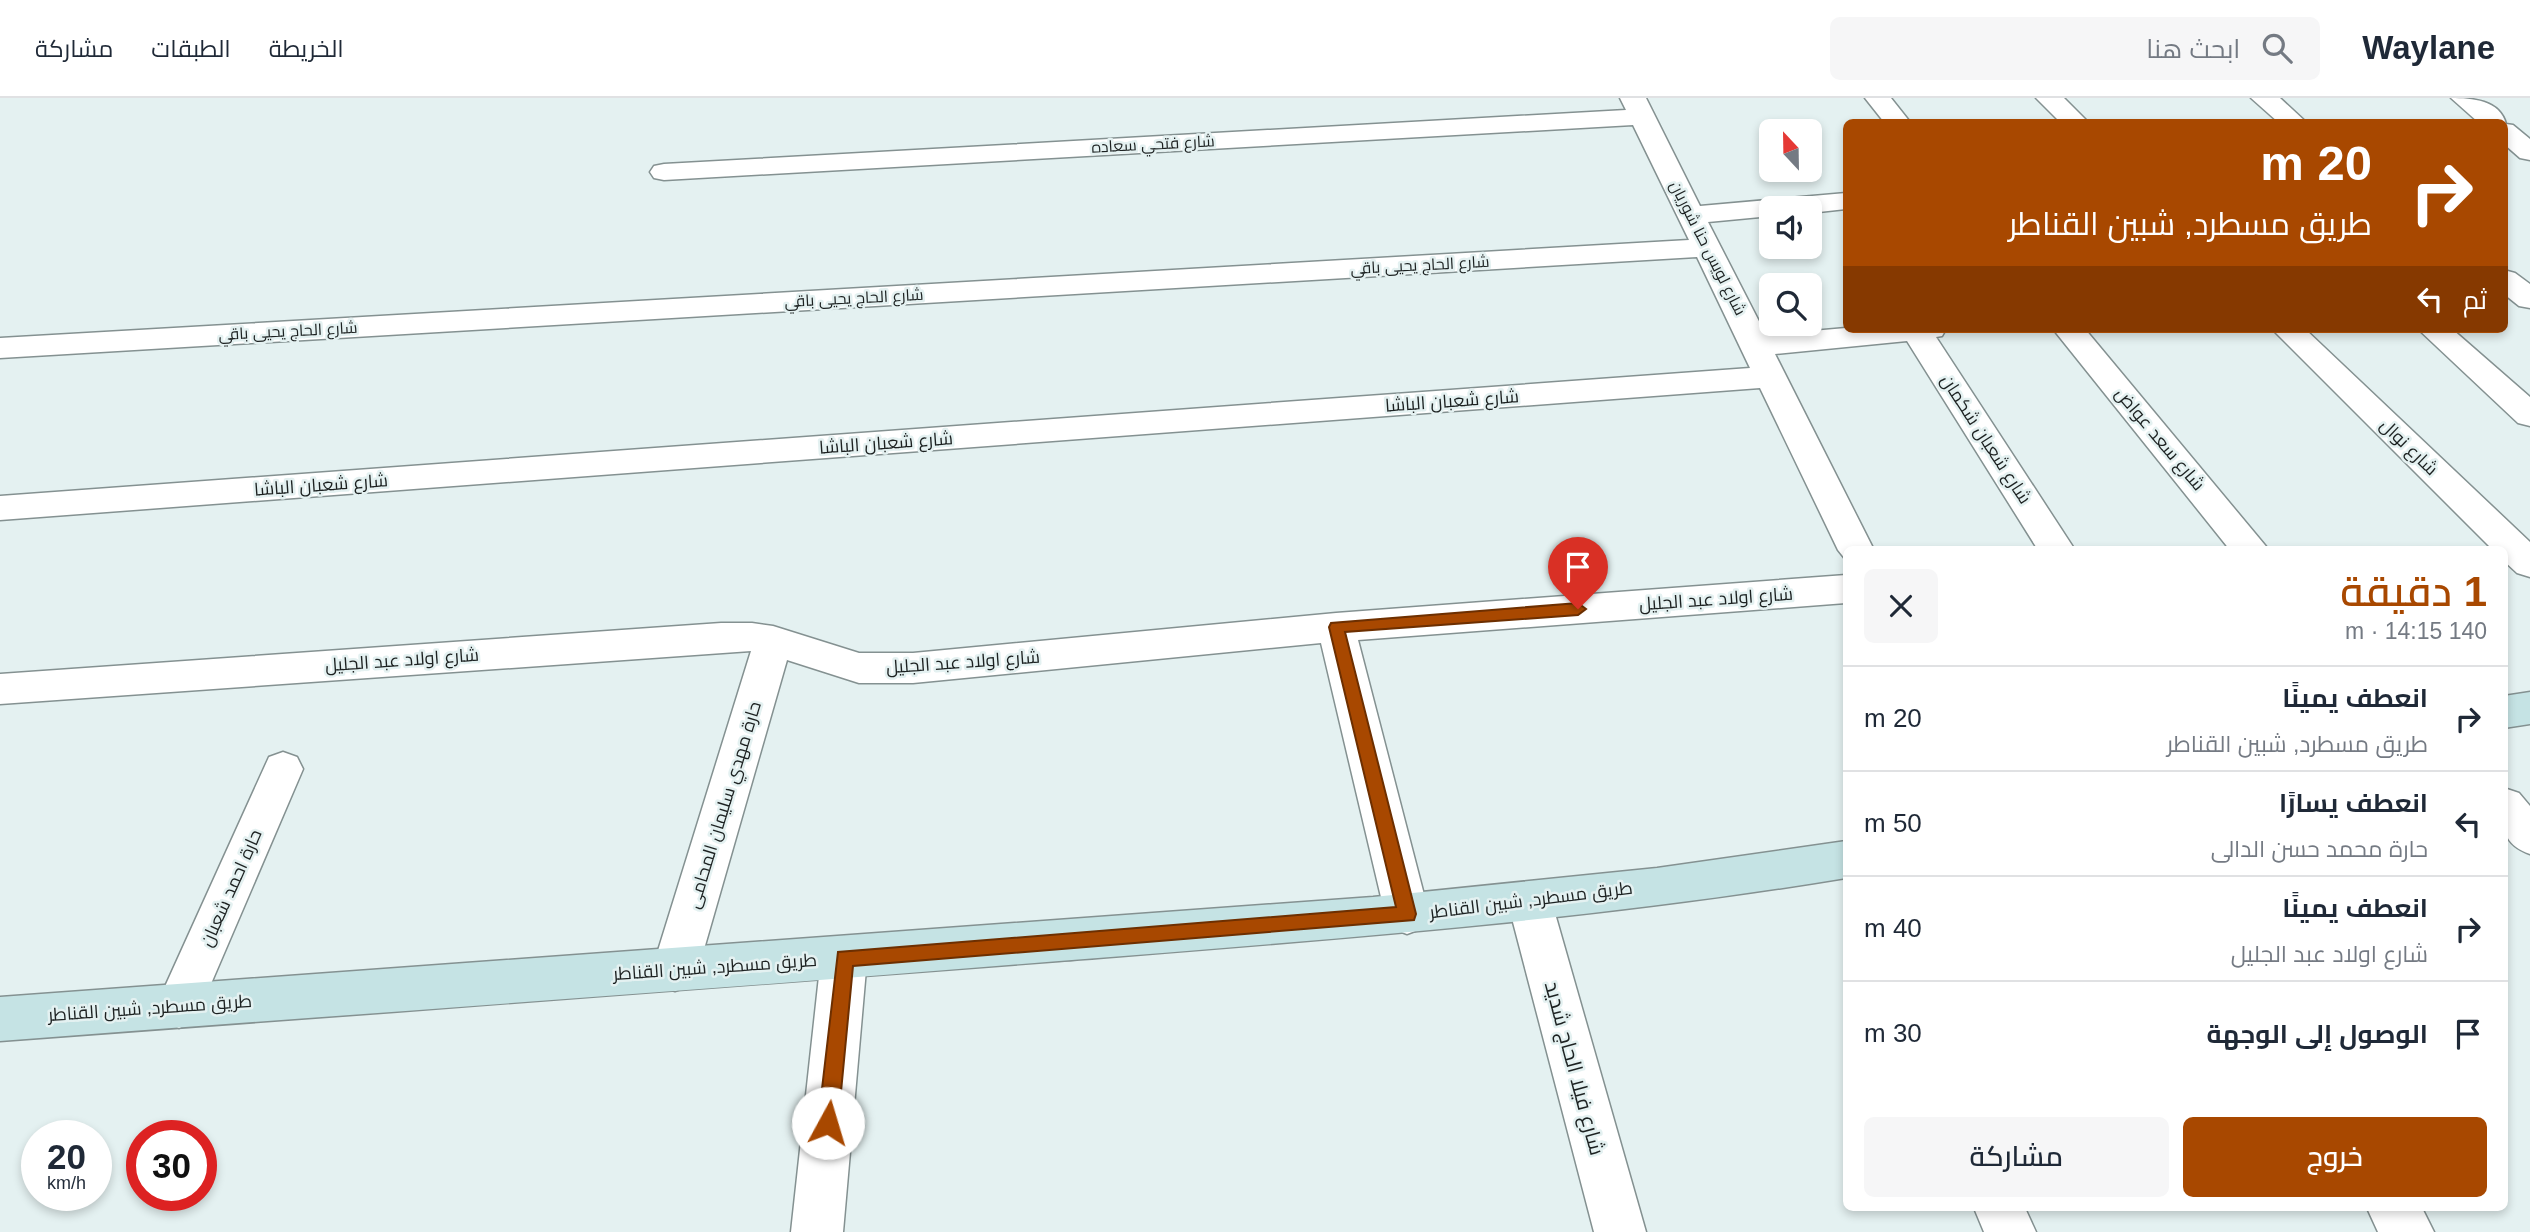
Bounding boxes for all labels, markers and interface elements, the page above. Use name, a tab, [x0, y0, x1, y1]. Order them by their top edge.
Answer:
search box	[1830, 17, 2320, 80]
icon: search	[2258, 29, 2296, 67]
text: Waylane	[2362, 29, 2495, 66]
text: ابحث هنا	[2146, 34, 2240, 64]
text: مشاركة	[35, 35, 113, 62]
text: الطبقات	[151, 35, 231, 62]
text: الخريطة	[269, 35, 344, 62]
north arrow	[1759, 119, 1822, 182]
map controls	[1759, 119, 1822, 336]
street label: شارع فتحي سعاده	[1091, 132, 1215, 161]
text: 20 m	[2260, 136, 2372, 190]
icon: right	[2396, 147, 2487, 238]
street label: شارع لويس حنا شوريان	[1664, 178, 1749, 319]
button: sound	[1759, 196, 1822, 259]
text: طريق مسطرد, شبين القناطر	[2009, 206, 2372, 242]
street label: شارع الحاج يحيى باقي	[1350, 253, 1490, 282]
button: search	[1759, 273, 1822, 336]
icon: left	[2411, 280, 2449, 318]
text: ثم	[2463, 285, 2487, 315]
street label: شارع الحاج يحيى باقي	[784, 286, 924, 315]
street label: شارع الحاج يحيى باقي	[218, 319, 358, 348]
street label: شارع شعبان شكمان	[1935, 371, 2035, 508]
street label: شارع سعد عواض	[2110, 383, 2209, 496]
street label: شارع شعبان الباشا	[1384, 386, 1520, 418]
street label: شارع نوال	[2375, 415, 2442, 481]
street label: شارع شعبان الباشا	[818, 428, 954, 460]
street label: شارع شعبان الباشا	[253, 470, 389, 502]
pin	[1548, 537, 1608, 609]
icon: arrive	[1559, 548, 1597, 586]
text: 1 دقيقة	[2340, 568, 2487, 615]
button: close	[1864, 569, 1938, 643]
street label: شارع اولاد عبد الجليل	[1638, 584, 1794, 616]
text: 140 m · 14:15	[2345, 618, 2487, 644]
street label: شارع اولاد عبد الجليل	[324, 645, 480, 677]
street label: شارع اولاد عبد الجليل	[885, 647, 1041, 679]
text: انعطف يمينًا	[2282, 683, 2428, 713]
street label: حارة مهدي سليمان المحامى	[683, 699, 769, 912]
icon: right	[2449, 700, 2487, 738]
text: 20 m	[1864, 703, 1922, 733]
text: طريق مسطرد, شبين القناطر	[2167, 731, 2428, 757]
text: انعطف يسارًا	[2279, 788, 2428, 818]
icon: left	[2449, 805, 2487, 843]
text: 50 m	[1864, 808, 1922, 838]
street label: حارة احمد شعبان	[196, 826, 267, 950]
text: حارة محمد حسن الدالى	[2211, 836, 2428, 862]
street label: طريق مسطرد, شبين القناطر	[1427, 878, 1634, 924]
text: انعطف يمينًا	[2282, 893, 2428, 923]
icon: right	[2449, 910, 2487, 948]
text: 40 m	[1864, 913, 1922, 943]
text: شارع اولاد عبد الجليل	[2231, 941, 2428, 967]
street label: طريق مسطرد, شبين القناطر	[611, 950, 818, 986]
street label: شارع فيلا الحاج شديد	[1538, 979, 1609, 1158]
street label: طريق مسطرد, شبين القناطر	[46, 991, 253, 1027]
icon: arrive	[2449, 1015, 2487, 1053]
text: 30 m	[1864, 1018, 1922, 1048]
text: الوصول إلى الوجهة	[2206, 1019, 2428, 1049]
position arrow	[791, 1086, 865, 1160]
button: مشاركة	[1864, 1117, 2169, 1197]
button: خروج	[2183, 1117, 2487, 1197]
speed limit sign: 30	[126, 1120, 217, 1211]
text: 20	[47, 1137, 86, 1176]
text: km/h	[47, 1173, 86, 1193]

